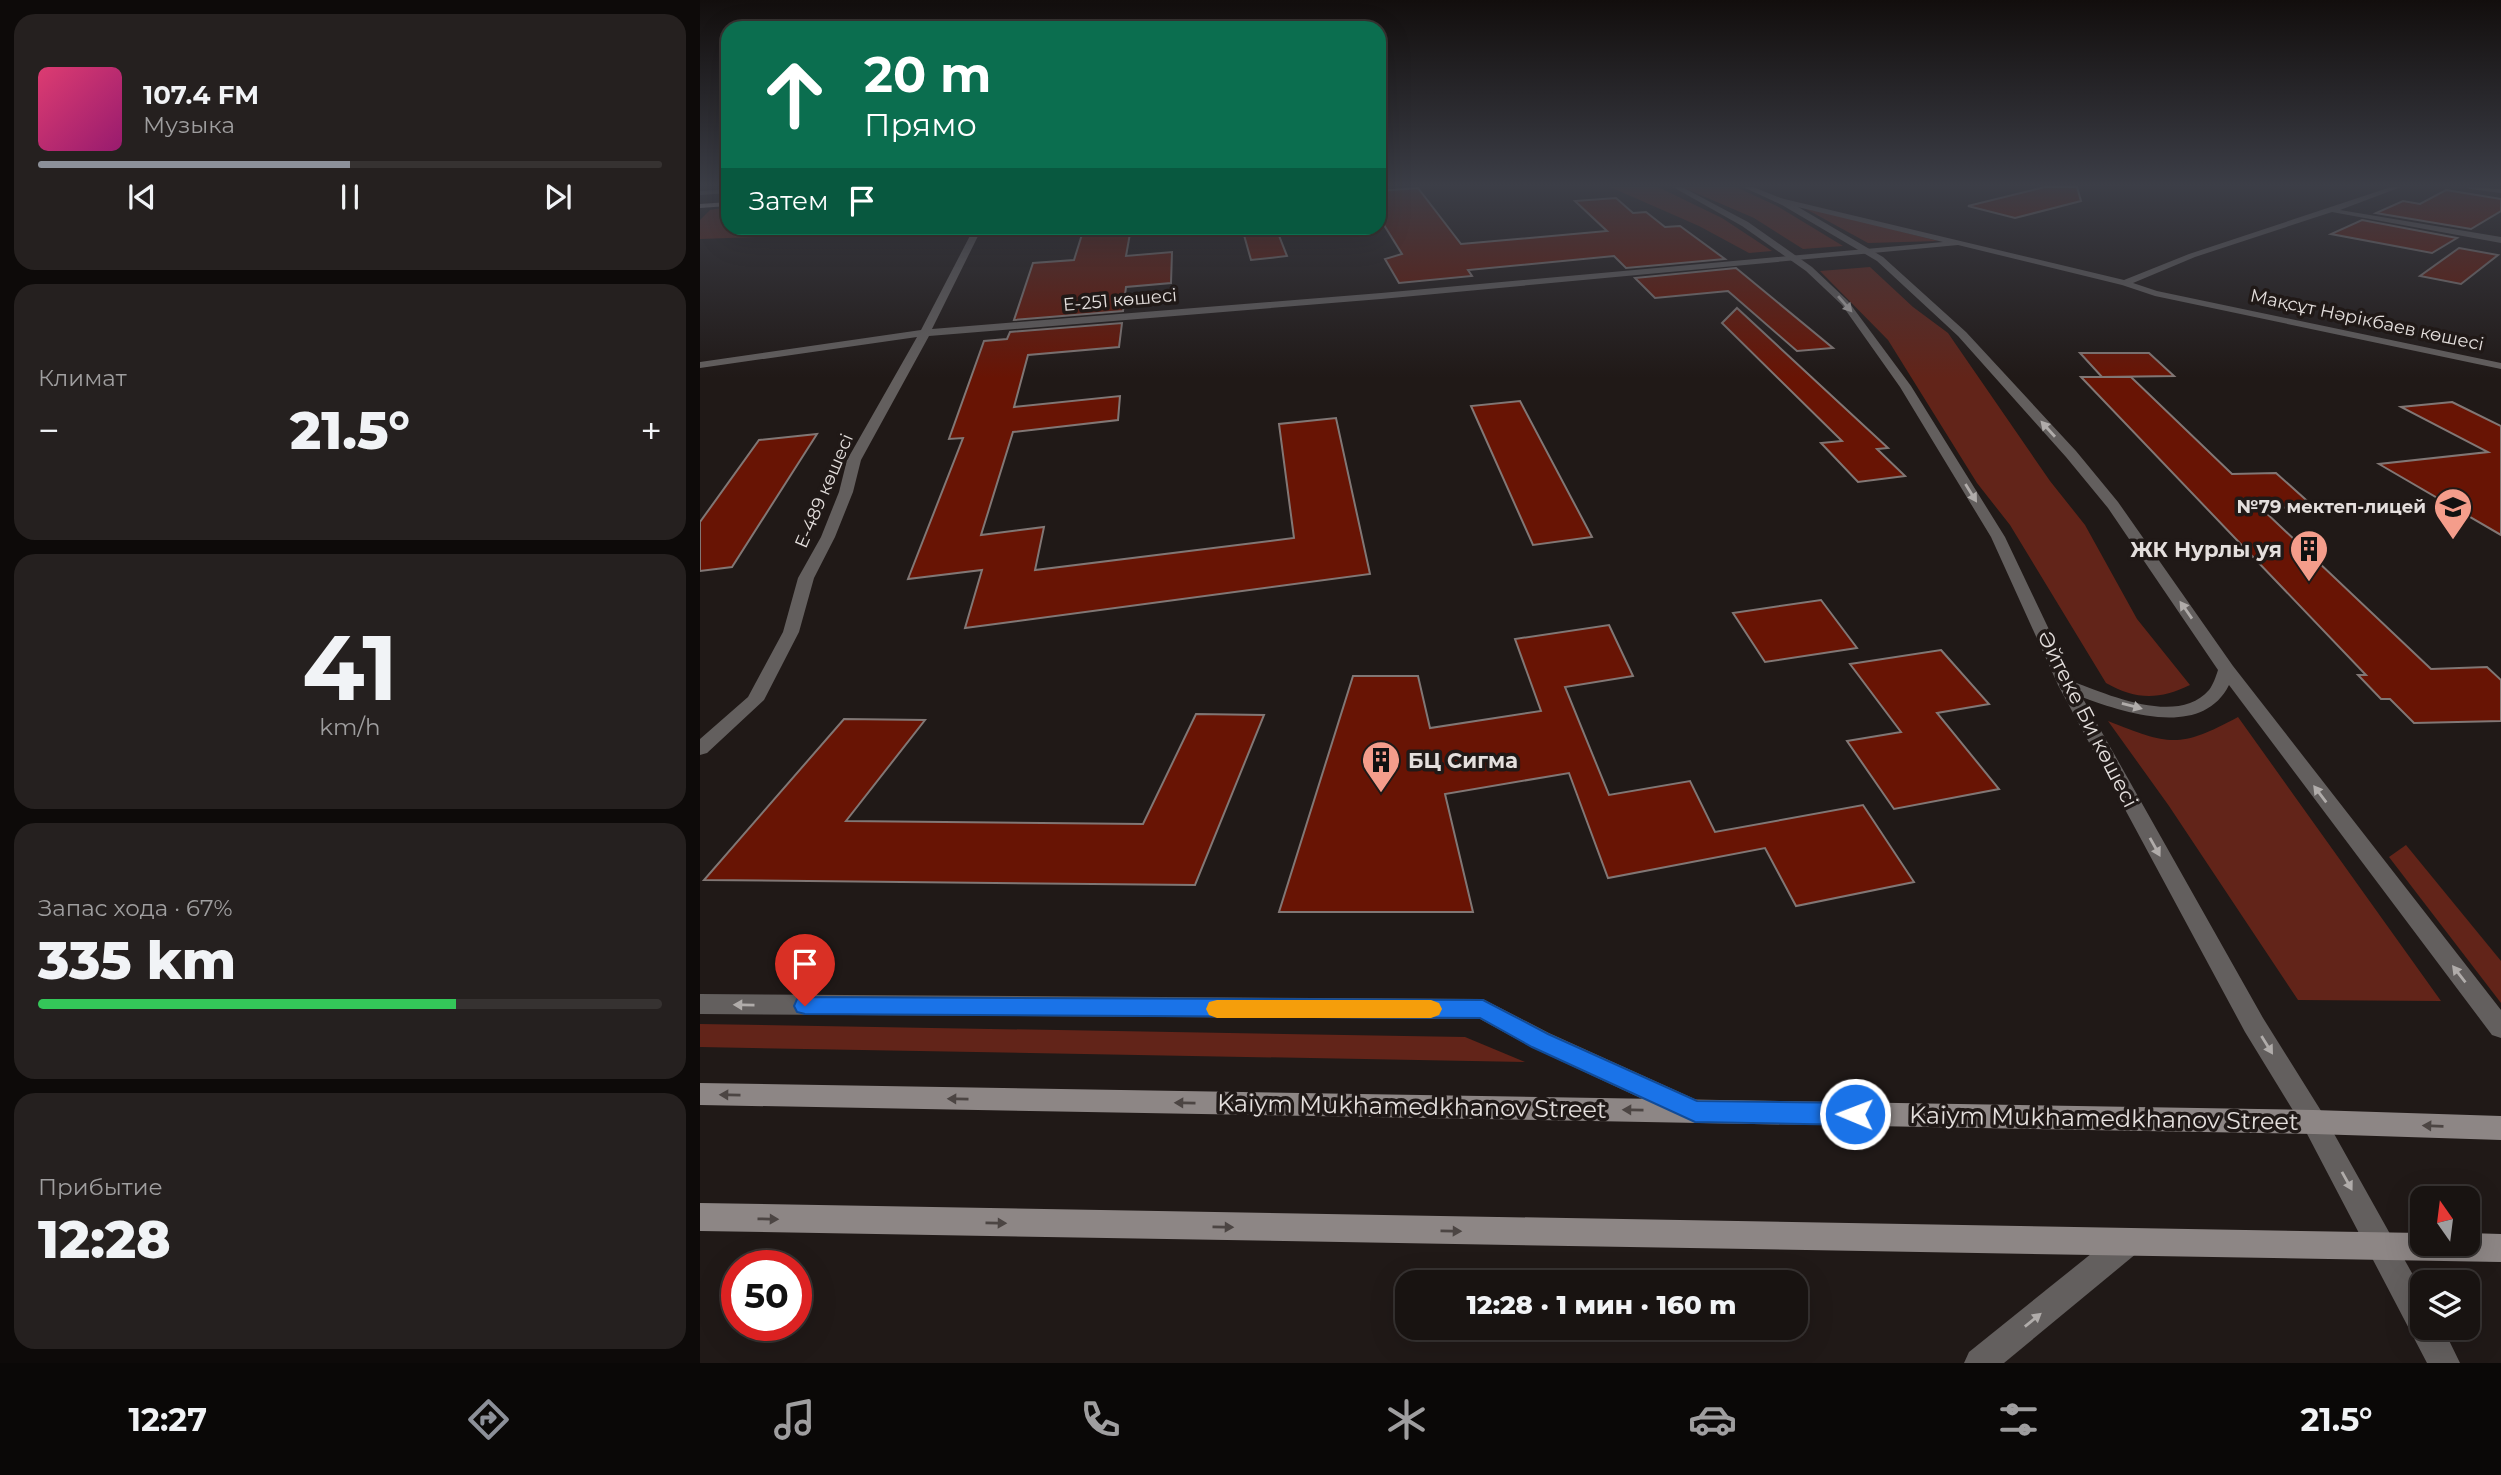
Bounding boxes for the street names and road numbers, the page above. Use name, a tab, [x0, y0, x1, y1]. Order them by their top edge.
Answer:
street label: Е-251 көшесі	[1062, 284, 1178, 316]
street label: Мақсұт Нәрікбаев көшесі	[2248, 284, 2486, 356]
street label: Е-489 көшесі	[790, 430, 858, 552]
street label: Әйтеке Би көшесі	[2033, 626, 2143, 812]
street label: Kaiym Mukhamedkhanov Street	[1217, 1088, 1607, 1124]
street label: Kaiym Mukhamedkhanov Street	[1909, 1100, 2299, 1136]

